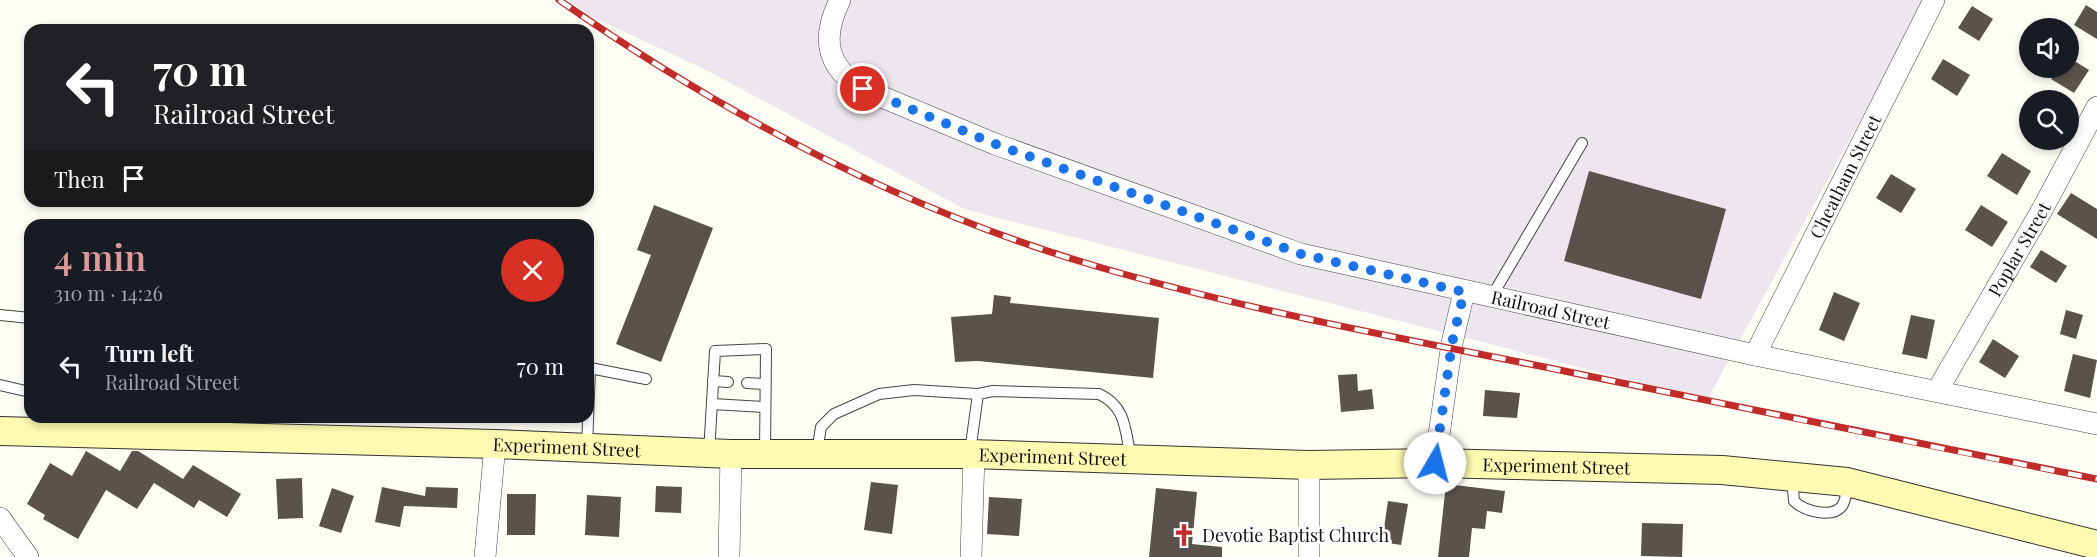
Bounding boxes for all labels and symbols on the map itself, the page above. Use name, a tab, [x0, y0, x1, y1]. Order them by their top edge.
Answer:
pin	[837, 63, 888, 114]
street label: Cheatham Street	[1804, 110, 1887, 242]
street label: Poplar Street	[1982, 197, 2056, 301]
street label: Railroad Street	[1489, 285, 1613, 335]
position arrow	[1403, 431, 1467, 495]
street label: Experiment Street	[492, 432, 642, 462]
street label: Experiment Street	[978, 442, 1128, 471]
street label: Experiment Street	[1482, 452, 1631, 480]
church icon: Devotie Baptist Church	[1171, 522, 1197, 548]
place label: Devotie Baptist Church	[1202, 523, 1389, 547]

